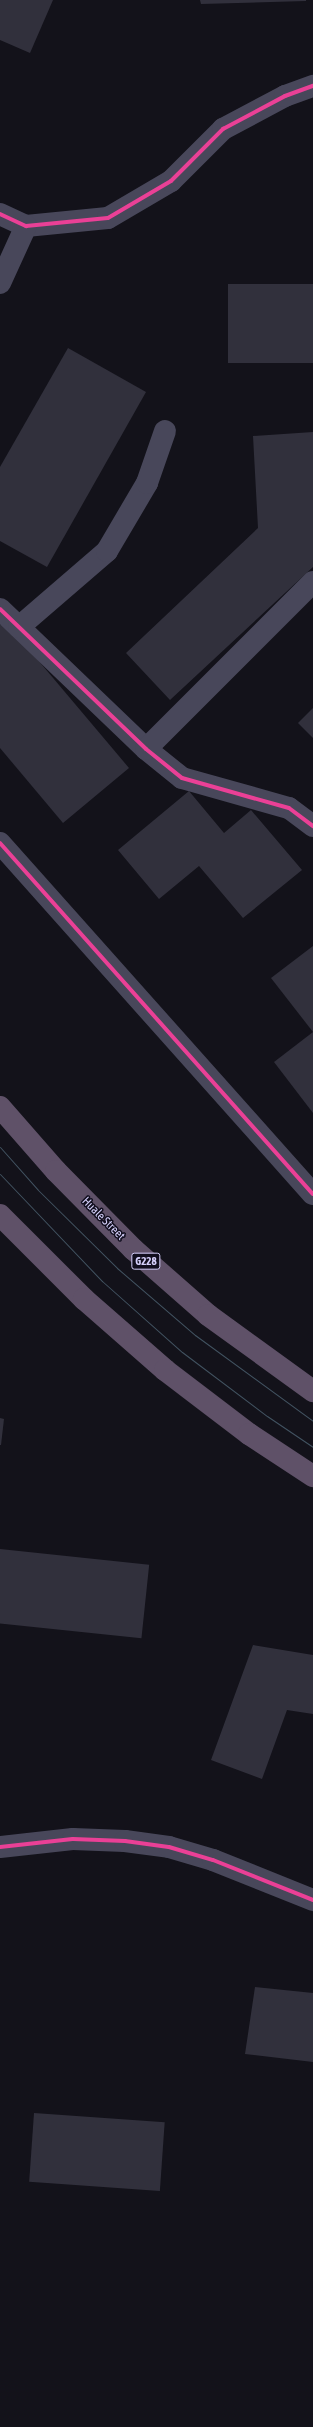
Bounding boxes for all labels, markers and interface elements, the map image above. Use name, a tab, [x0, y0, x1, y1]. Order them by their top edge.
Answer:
street label: Huale Street	[79, 1195, 127, 1243]
road number: G228	[131, 1252, 161, 1270]

